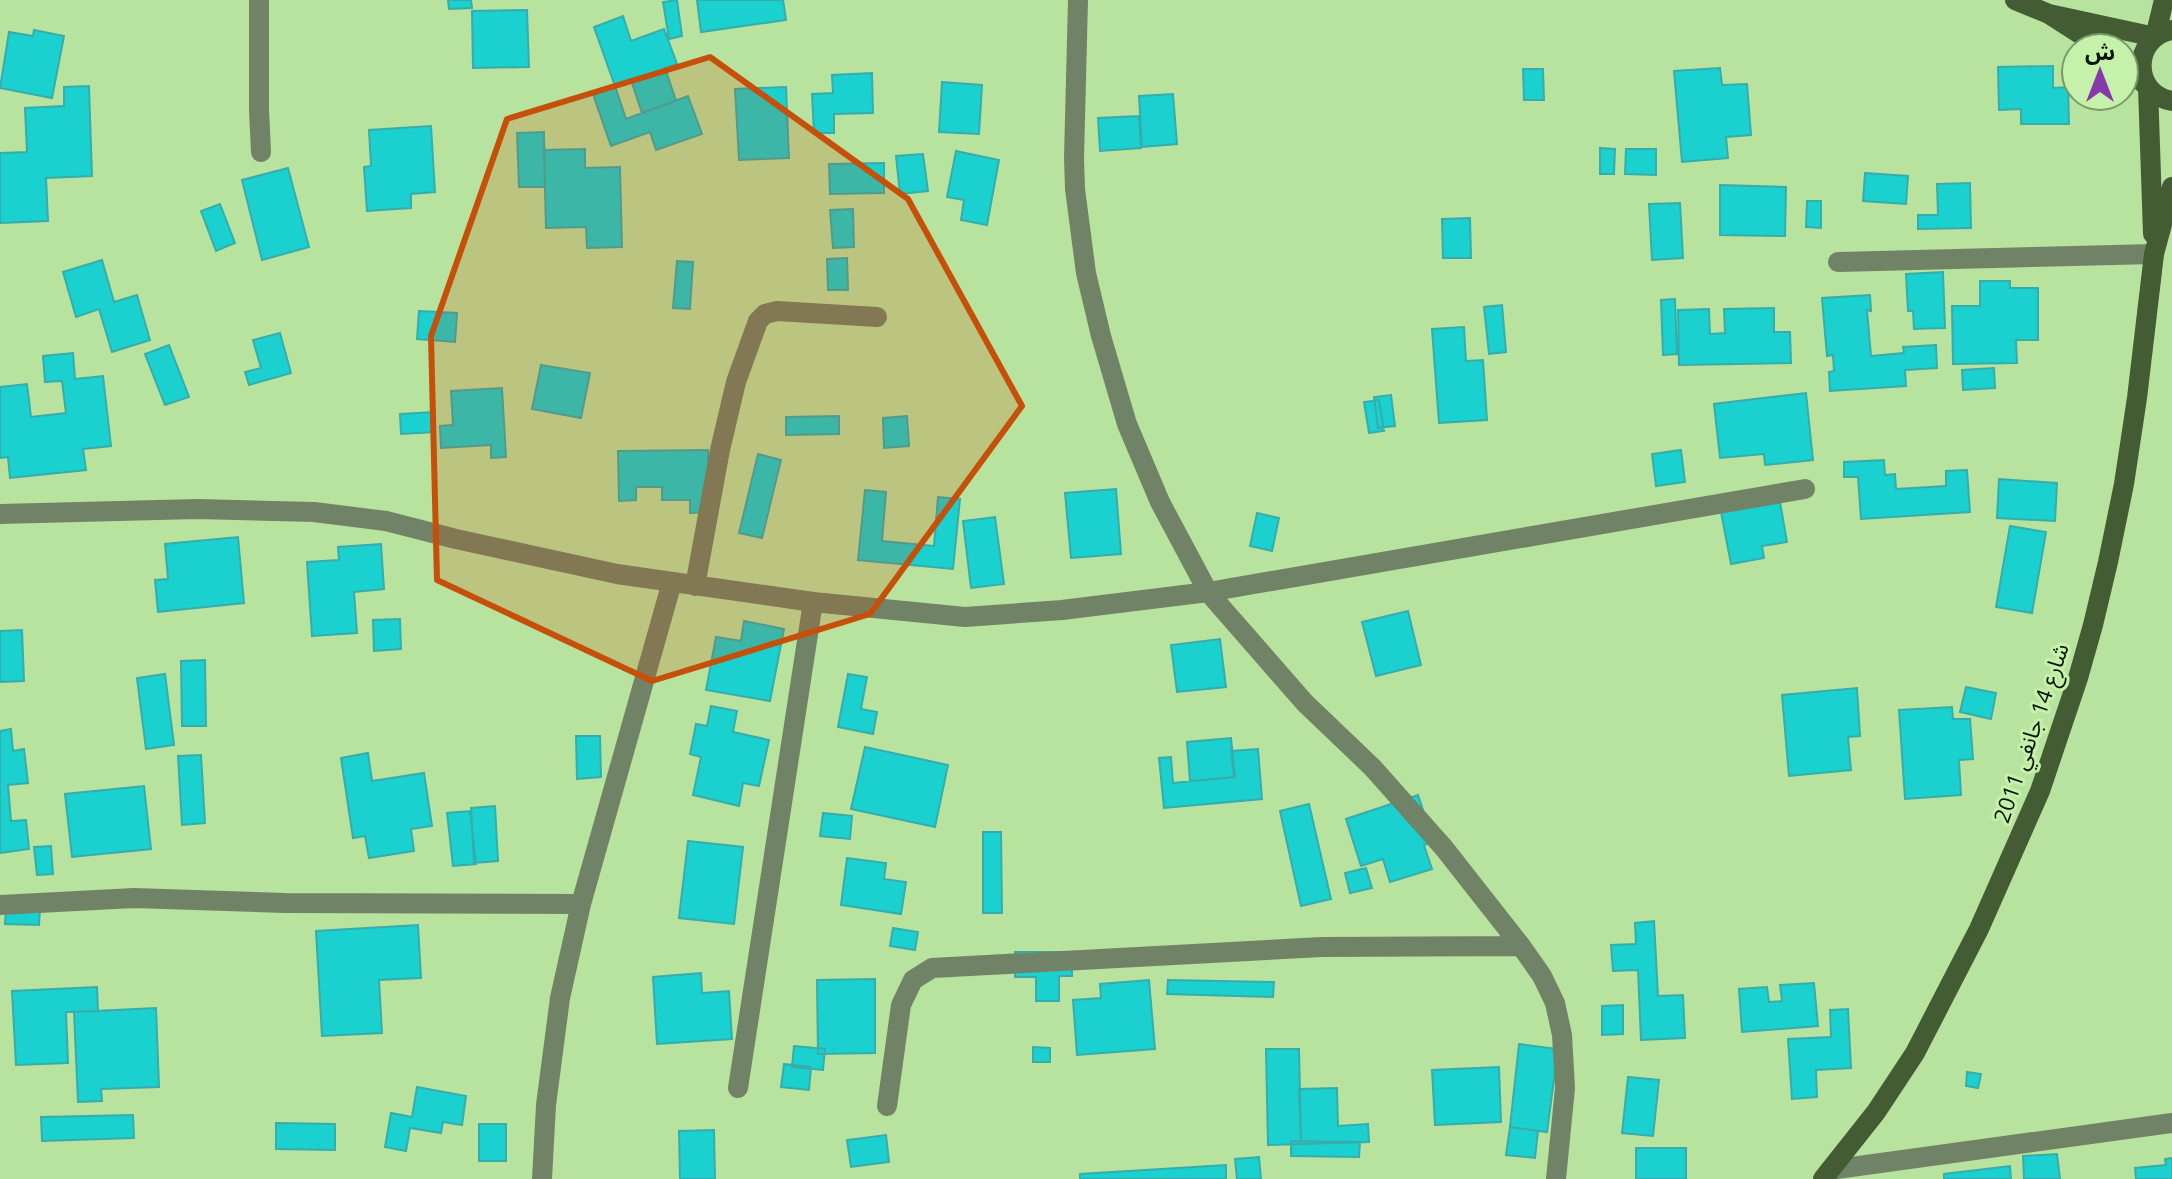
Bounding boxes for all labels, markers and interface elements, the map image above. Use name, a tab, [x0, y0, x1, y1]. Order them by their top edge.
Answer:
north arrow	[2060, 32, 2140, 112]
text: ش	[2085, 36, 2115, 66]
street label: شارع 14 جانفي 2011	[1985, 639, 2078, 827]

